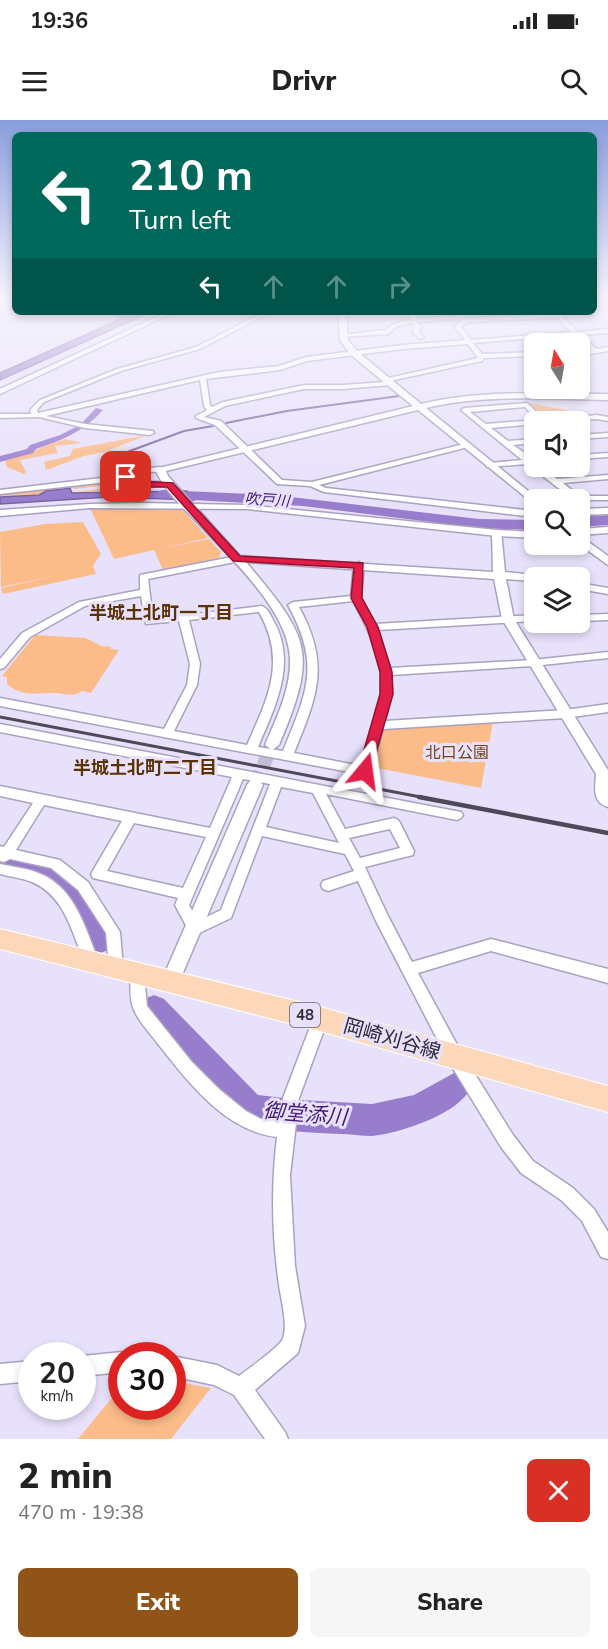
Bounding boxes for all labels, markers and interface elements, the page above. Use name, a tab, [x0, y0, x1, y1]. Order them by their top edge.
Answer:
text: 19:36	[30, 6, 88, 36]
text: Drivr	[272, 63, 336, 100]
icon: menu	[18, 65, 51, 98]
icon: search	[557, 65, 590, 98]
text: 210 m	[129, 148, 253, 205]
icon: left	[30, 156, 108, 234]
text: Turn left	[129, 202, 230, 239]
icon: left	[194, 270, 227, 303]
icon: ahead	[257, 270, 290, 303]
icon: ahead	[320, 270, 353, 303]
icon: right	[383, 270, 416, 303]
north arrow	[524, 333, 590, 399]
map controls	[524, 333, 590, 633]
button: sound	[524, 411, 590, 477]
pin	[100, 451, 151, 502]
icon: arrive	[109, 460, 142, 493]
water label: 吹戸川	[244, 488, 292, 512]
button: search	[524, 489, 590, 555]
button: layers	[524, 567, 590, 633]
district label: 半城土北町一丁目	[89, 601, 233, 625]
position arrow	[333, 739, 397, 803]
park label: 北口公園	[425, 742, 489, 764]
district label: 半城土北町二丁目	[73, 756, 217, 780]
road number: 48	[290, 1003, 320, 1027]
street label: 岡崎刈谷線	[340, 1012, 444, 1066]
water label: 御堂添川	[262, 1096, 350, 1132]
speed limit sign: 30	[108, 1342, 186, 1420]
text: 20	[39, 1353, 75, 1394]
text: km/h	[40, 1386, 74, 1406]
text: 2 min	[18, 1452, 113, 1501]
button: close	[527, 1459, 590, 1522]
text: 470 m · 19:38	[18, 1499, 144, 1526]
button: Exit	[18, 1568, 298, 1637]
button: Share	[310, 1568, 590, 1637]

